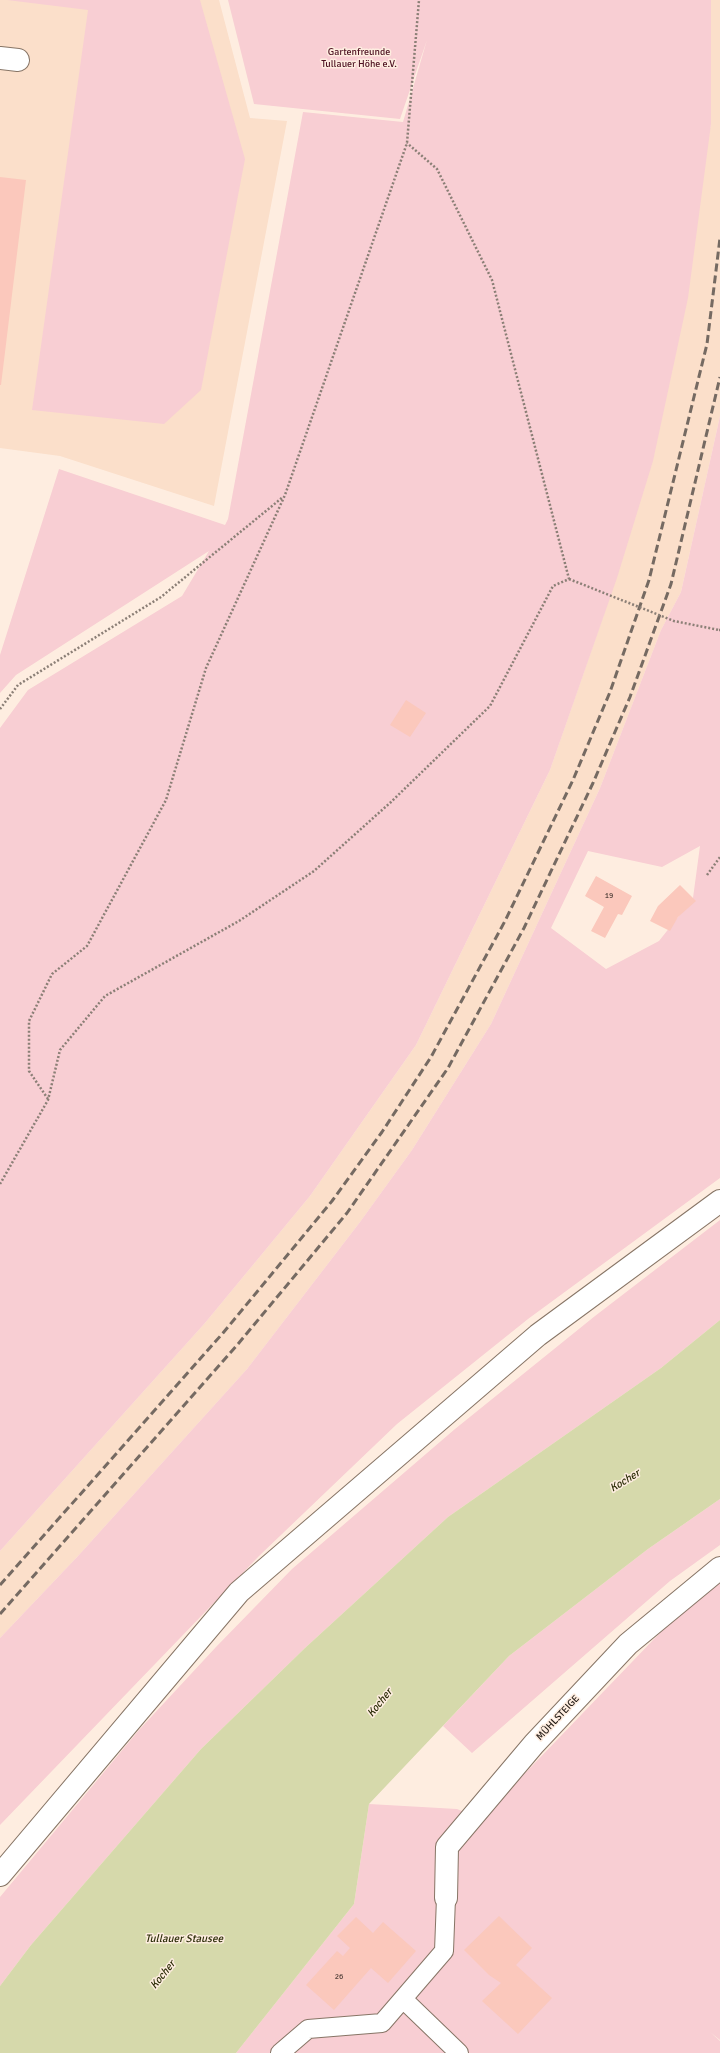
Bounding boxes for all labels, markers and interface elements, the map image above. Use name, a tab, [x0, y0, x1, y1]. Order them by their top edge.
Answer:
park label: Gartenfreunde Tullauer Höhe e.V.	[321, 46, 397, 70]
house number: 19	[605, 891, 613, 901]
water label: Kocher	[608, 1467, 642, 1495]
water label: Kocher	[365, 1686, 395, 1720]
street label: MÜHLSTEIGE	[534, 1693, 582, 1743]
water label: Tullauer Stausee	[145, 1932, 223, 1946]
water label: Kocher	[148, 1958, 178, 1992]
house number: 26	[335, 1972, 343, 1982]

